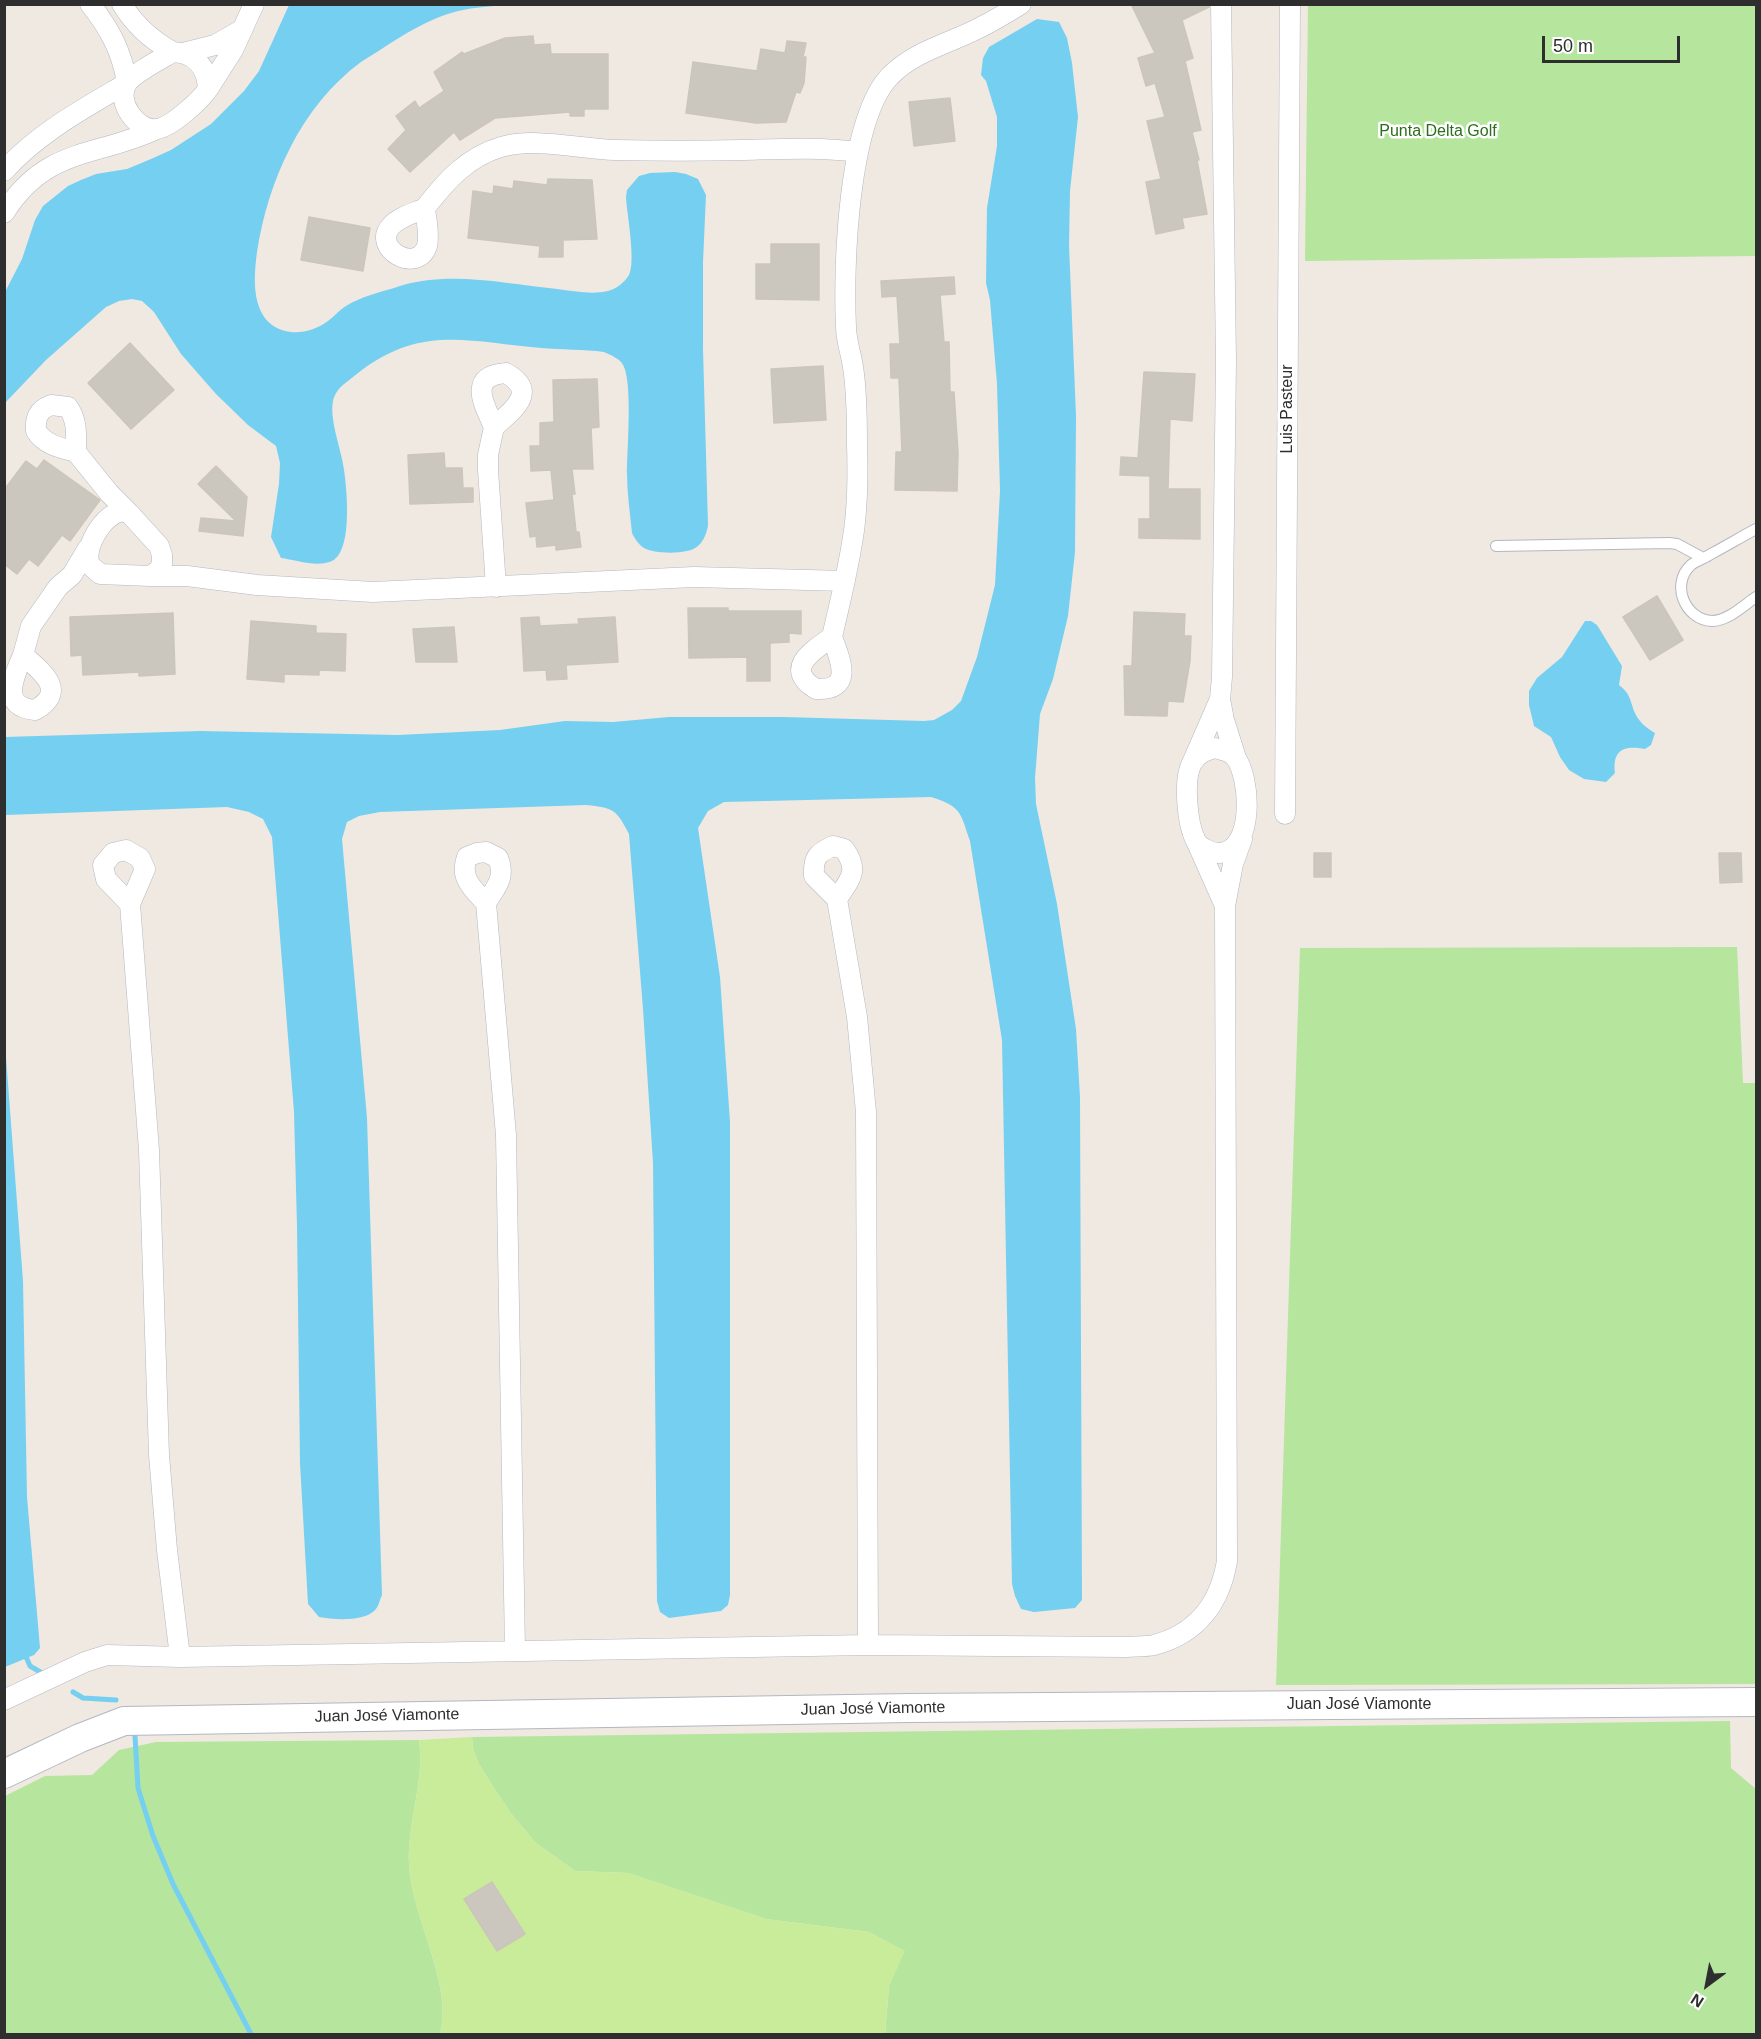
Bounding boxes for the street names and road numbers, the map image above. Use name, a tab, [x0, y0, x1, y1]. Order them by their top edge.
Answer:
street label: Luis Pasteur	[1278, 365, 1298, 453]
street label: Juan José Viamonte	[1287, 1695, 1431, 1715]
street label: Juan José Viamonte	[800, 1698, 946, 1720]
street label: Juan José Viamonte	[314, 1705, 460, 1727]

